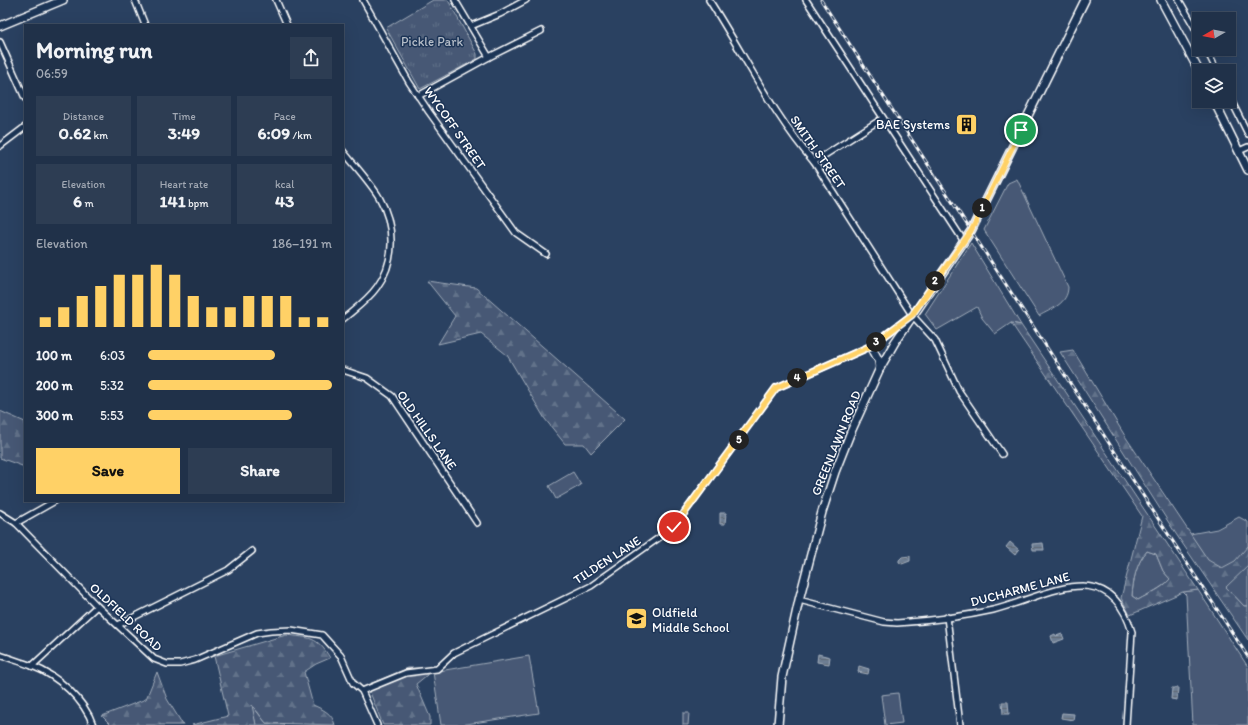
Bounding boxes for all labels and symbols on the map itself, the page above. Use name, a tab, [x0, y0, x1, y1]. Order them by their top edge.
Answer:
north arrow	[1192, 12, 1236, 56]
park label: Pickle Park	[401, 34, 463, 49]
street label: WYCOFF STREET	[421, 84, 489, 173]
building icon: BAE Systems	[953, 111, 979, 137]
street label: SMITH STREET	[787, 112, 849, 192]
pin	[1004, 113, 1038, 147]
place label: BAE Systems	[876, 117, 950, 132]
pin: 1	[972, 198, 992, 218]
pin: 2	[925, 271, 945, 291]
pin: 3	[866, 332, 886, 352]
pin: 4	[787, 368, 807, 388]
street label: OLD HILLS LANE	[394, 387, 460, 473]
street label: GREENLAWN ROAD	[808, 388, 864, 498]
pin: 5	[729, 430, 749, 450]
pin	[657, 510, 691, 544]
street label: TILDEN LANE	[571, 533, 643, 587]
street label: DUCHARME LANE	[969, 569, 1071, 609]
street label: OLDFIELD ROAD	[87, 580, 166, 655]
place label: Oldfield Middle School	[652, 605, 730, 635]
school or university icon: Oldfield Middle School	[624, 606, 650, 632]

